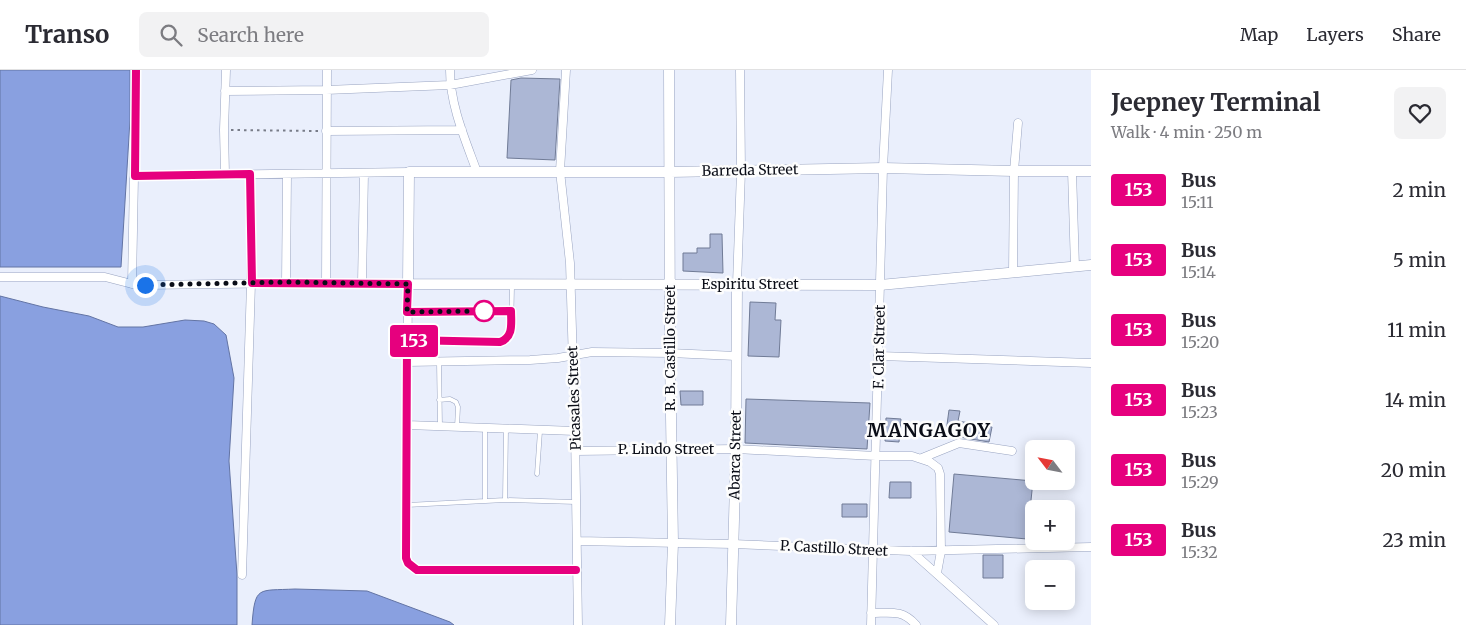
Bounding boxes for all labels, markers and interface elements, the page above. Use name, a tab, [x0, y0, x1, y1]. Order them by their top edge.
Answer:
search box	[139, 12, 489, 57]
text: Transo	[25, 19, 109, 50]
icon: search	[157, 21, 185, 49]
text: Search here	[197, 23, 304, 47]
text: Map	[1240, 23, 1278, 46]
text: Layers	[1306, 23, 1364, 46]
text: Share	[1392, 23, 1441, 46]
text: Jeepney Terminal	[1111, 87, 1321, 118]
button: heart	[1394, 87, 1446, 139]
text: Walk · 4 min · 250 m	[1111, 122, 1262, 142]
street label: Barreda Street	[702, 160, 799, 180]
text: Bus	[1181, 168, 1216, 192]
text: 153	[1125, 178, 1153, 201]
text: 2 min	[1393, 178, 1446, 202]
text: 15:11	[1181, 192, 1214, 212]
text: Bus	[1181, 238, 1216, 262]
text: 153	[1125, 248, 1153, 271]
text: 5 min	[1393, 248, 1446, 272]
text: 15:14	[1181, 262, 1216, 282]
your location	[133, 273, 158, 298]
street label: Espiritu Street	[701, 275, 799, 293]
street label: R. B. Castillo Street	[661, 284, 679, 411]
unlabelled marker	[473, 300, 495, 322]
street label: F. Clar Street	[869, 304, 889, 389]
text: Bus	[1181, 308, 1216, 332]
text: 153	[1125, 318, 1153, 341]
text: 11 min	[1387, 318, 1446, 342]
line badge: 153	[385, 325, 443, 357]
text: 153	[400, 329, 428, 352]
text: 15:20	[1181, 332, 1219, 352]
street label: Picasales Street	[563, 345, 585, 451]
text: Bus	[1181, 378, 1216, 402]
text: 153	[1125, 388, 1153, 411]
text: 14 min	[1385, 388, 1446, 412]
text: 15:23	[1181, 402, 1218, 422]
street label: Abarca Street	[725, 409, 745, 501]
district label: MANGAGOY	[867, 418, 991, 442]
street label: P. Lindo Street	[618, 440, 715, 458]
north arrow	[1025, 440, 1075, 490]
map controls	[1025, 440, 1075, 610]
text: Bus	[1181, 448, 1216, 472]
text: 153	[1125, 458, 1153, 481]
text: 20 min	[1381, 458, 1446, 482]
text: 15:29	[1181, 472, 1219, 492]
button: +	[1025, 500, 1075, 550]
text: Bus	[1181, 518, 1216, 542]
text: 153	[1125, 528, 1153, 551]
text: 23 min	[1382, 528, 1446, 552]
street label: P. Castillo Street	[780, 536, 889, 560]
text: 15:32	[1181, 542, 1218, 562]
button: −	[1025, 560, 1075, 610]

